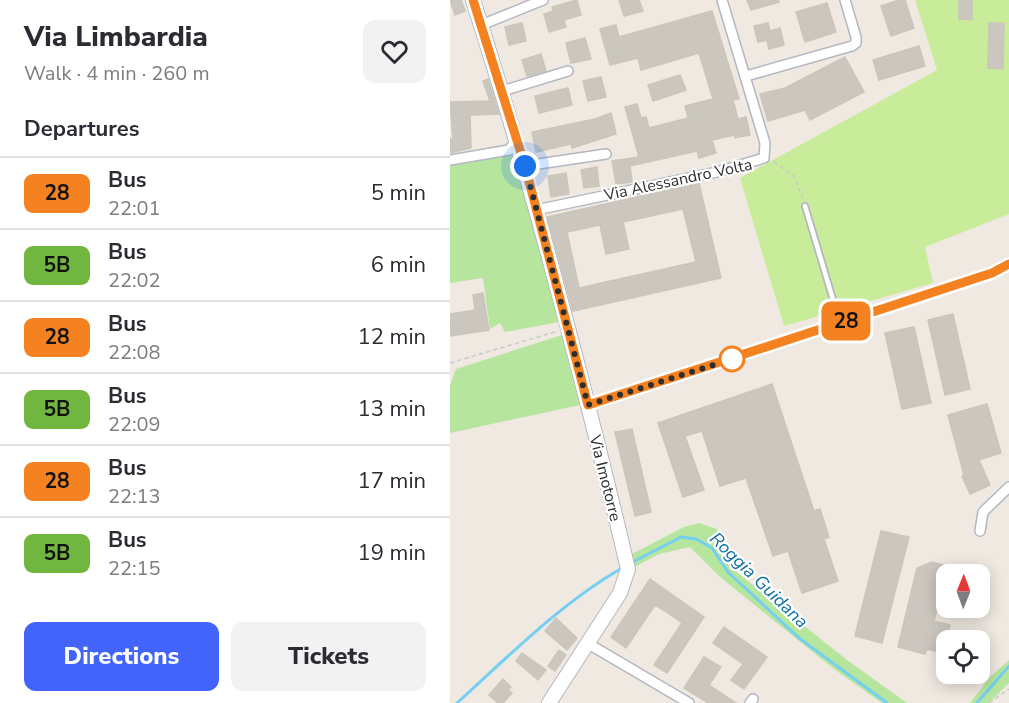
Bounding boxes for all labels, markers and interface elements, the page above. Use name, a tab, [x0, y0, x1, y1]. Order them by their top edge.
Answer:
text: Via Limbardia	[24, 18, 208, 56]
button: heart	[363, 20, 426, 83]
text: Walk · 4 min · 260 m	[24, 60, 210, 87]
text: Departures	[24, 114, 139, 144]
your location	[510, 151, 540, 181]
street label: Via Alessandro Volta	[601, 154, 754, 207]
text: Bus	[108, 165, 147, 195]
text: 5 min	[371, 178, 426, 208]
text: 28	[44, 179, 70, 207]
text: 22:01	[108, 195, 161, 222]
text: Bus	[108, 237, 147, 267]
text: 6 min	[371, 250, 426, 280]
text: 5B	[43, 251, 71, 279]
text: 22:02	[108, 267, 161, 294]
line badge: 28	[819, 302, 873, 340]
text: 28	[833, 307, 859, 335]
text: Bus	[108, 309, 147, 339]
text: 12 min	[358, 322, 426, 352]
text: 28	[44, 323, 70, 351]
text: 22:08	[108, 339, 161, 366]
unlabelled marker	[719, 346, 745, 372]
text: Bus	[108, 381, 147, 411]
text: 13 min	[358, 394, 426, 424]
text: 5B	[43, 395, 71, 423]
text: 22:09	[108, 411, 161, 438]
street label: Via Imotorre	[583, 432, 626, 524]
text: Bus	[108, 453, 147, 483]
text: 17 min	[358, 466, 426, 496]
text: 28	[44, 467, 70, 495]
text: 22:13	[108, 483, 161, 510]
text: Bus	[108, 525, 147, 555]
water label: Roggia Guidana	[704, 527, 814, 633]
text: 19 min	[358, 538, 426, 568]
text: 5B	[43, 539, 71, 567]
text: 22:15	[108, 555, 161, 582]
north arrow	[936, 564, 990, 618]
map controls	[936, 564, 990, 684]
button: Directions	[24, 622, 219, 691]
button: Tickets	[231, 622, 426, 691]
button: locate	[936, 630, 990, 684]

